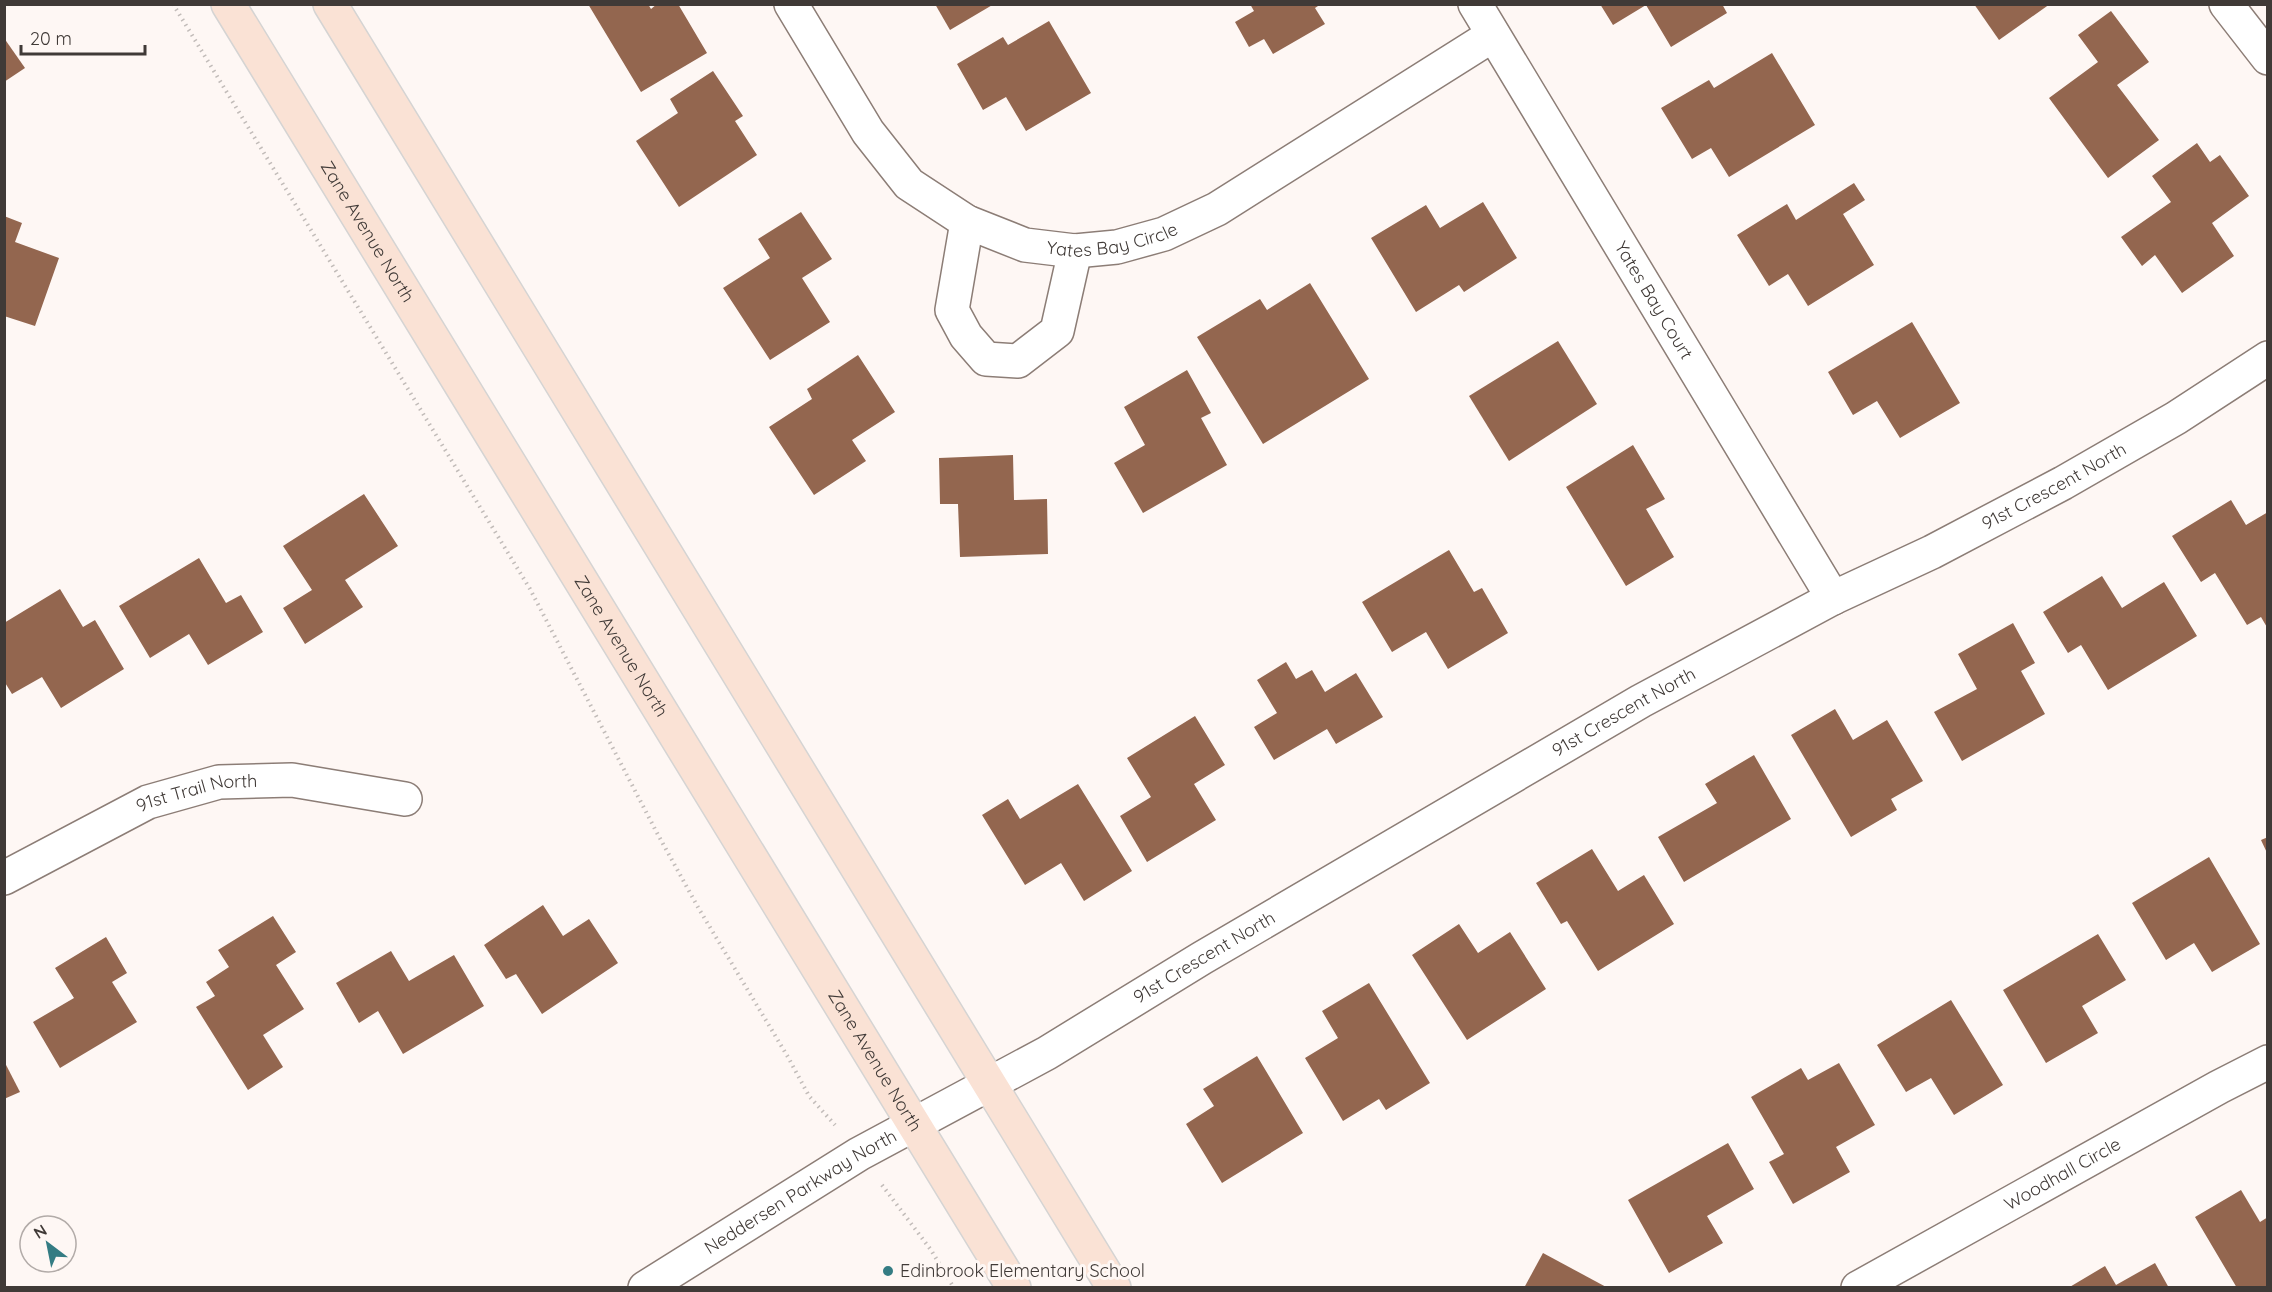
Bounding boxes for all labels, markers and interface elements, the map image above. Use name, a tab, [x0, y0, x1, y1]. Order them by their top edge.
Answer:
scale bar	[21, 18, 146, 56]
text: 20 m	[30, 27, 72, 50]
street label: Zane Avenue North	[316, 156, 420, 306]
street label: Yates Bay Circle	[1045, 217, 1181, 262]
street label: Yates Bay Court	[1610, 237, 1698, 363]
street label: 91st Crescent North	[1978, 437, 2130, 535]
street label: Zane Avenue North	[570, 571, 674, 721]
street label: 91st Crescent North	[1548, 662, 1699, 762]
street label: 91st Trail North	[132, 769, 258, 817]
street label: 91st Crescent North	[1129, 906, 1279, 1008]
street label: Zane Avenue North	[823, 985, 927, 1135]
street label: Neddersen Parkway North	[700, 1124, 900, 1259]
street label: Woodhall Circle	[2000, 1132, 2124, 1215]
north arrow	[18, 1214, 78, 1274]
text: N	[30, 1220, 50, 1243]
place label: Edinbrook Elementary School	[900, 1259, 1145, 1282]
marker: Edinbrook Elementary School	[881, 1264, 895, 1278]

